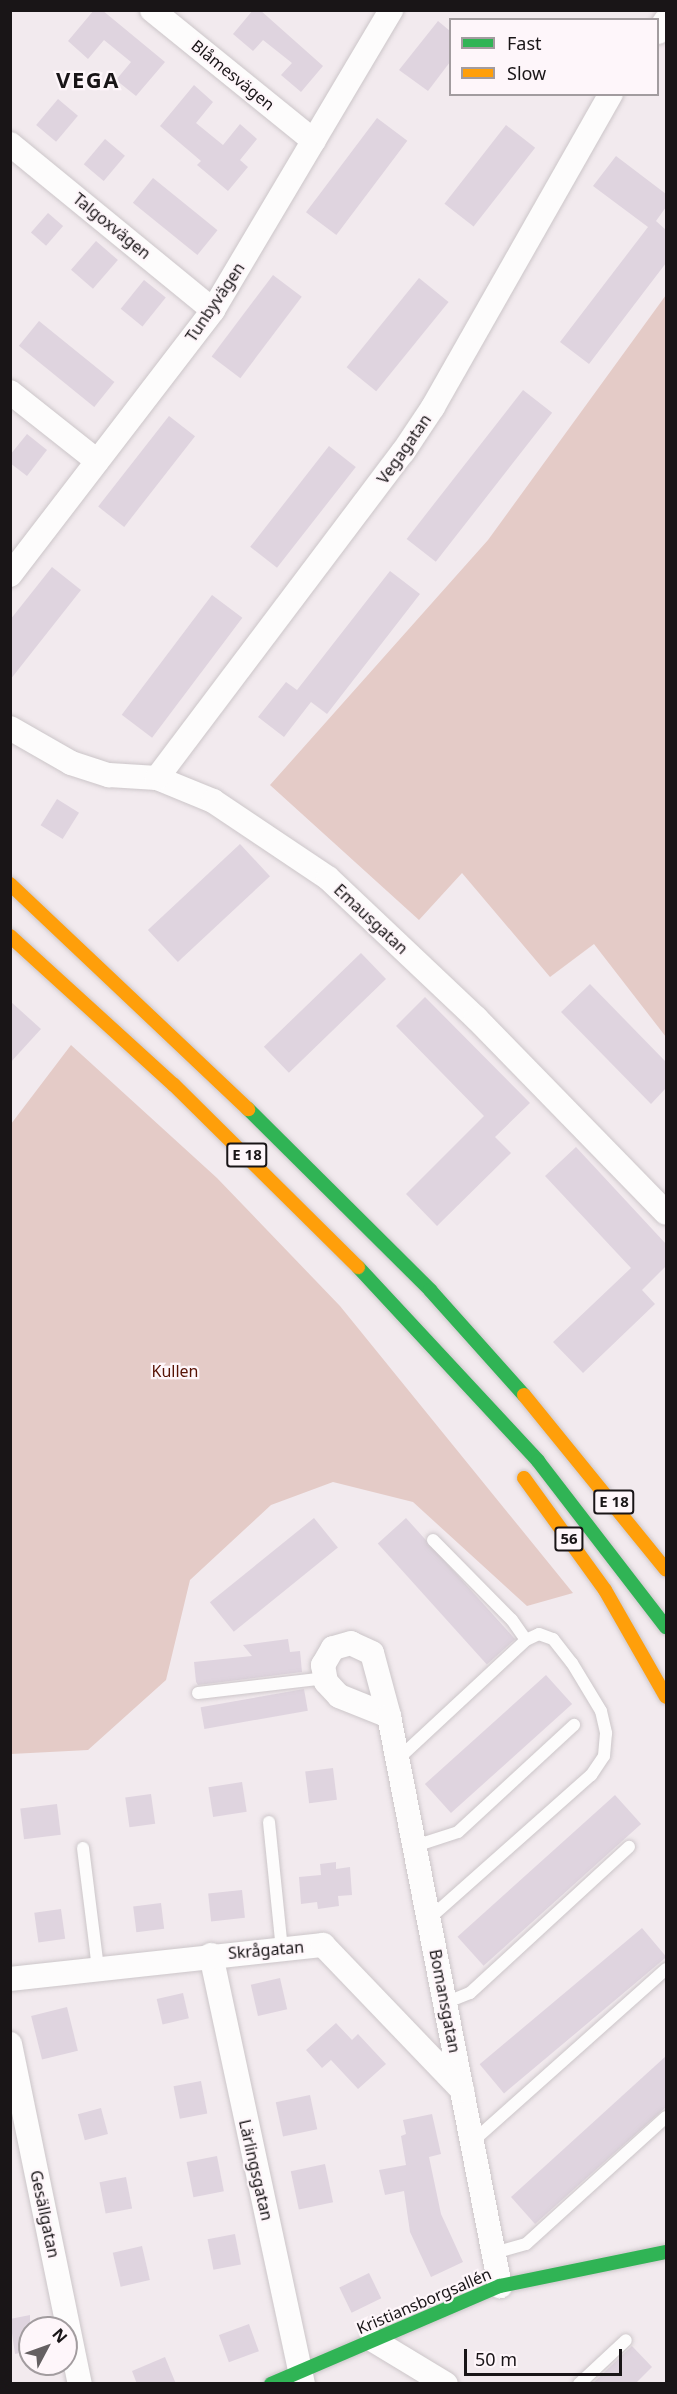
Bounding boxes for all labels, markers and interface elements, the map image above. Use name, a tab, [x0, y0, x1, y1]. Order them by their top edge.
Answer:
legend	[449, 18, 659, 96]
text: Fast	[507, 31, 542, 55]
street label: Blåmesvägen	[188, 36, 278, 114]
text: Slow	[507, 61, 546, 85]
district label: VEGA	[56, 67, 120, 93]
street label: Talgoxvägen	[69, 189, 155, 263]
street label: Tunbyvägen	[181, 259, 249, 345]
street label: Vegagatan	[373, 410, 435, 488]
street label: Emausgatan	[330, 880, 412, 958]
road number: E 18	[226, 1143, 268, 1167]
park label: Kullen	[152, 1361, 198, 1381]
road number: E 18	[593, 1490, 635, 1514]
road number: 56	[554, 1527, 584, 1551]
street label: Skrågatan	[227, 1937, 305, 1963]
street label: Bomansgatan	[426, 1948, 464, 2054]
street label: Lärlingsgatan	[235, 2118, 277, 2222]
street label: Gesällgatan	[26, 2168, 64, 2260]
street label: Kristiansborgsallén	[354, 2264, 494, 2338]
north arrow	[18, 2316, 78, 2376]
text: N	[47, 2323, 73, 2348]
scale bar	[467, 2337, 624, 2375]
text: 50 m	[475, 2347, 517, 2371]

